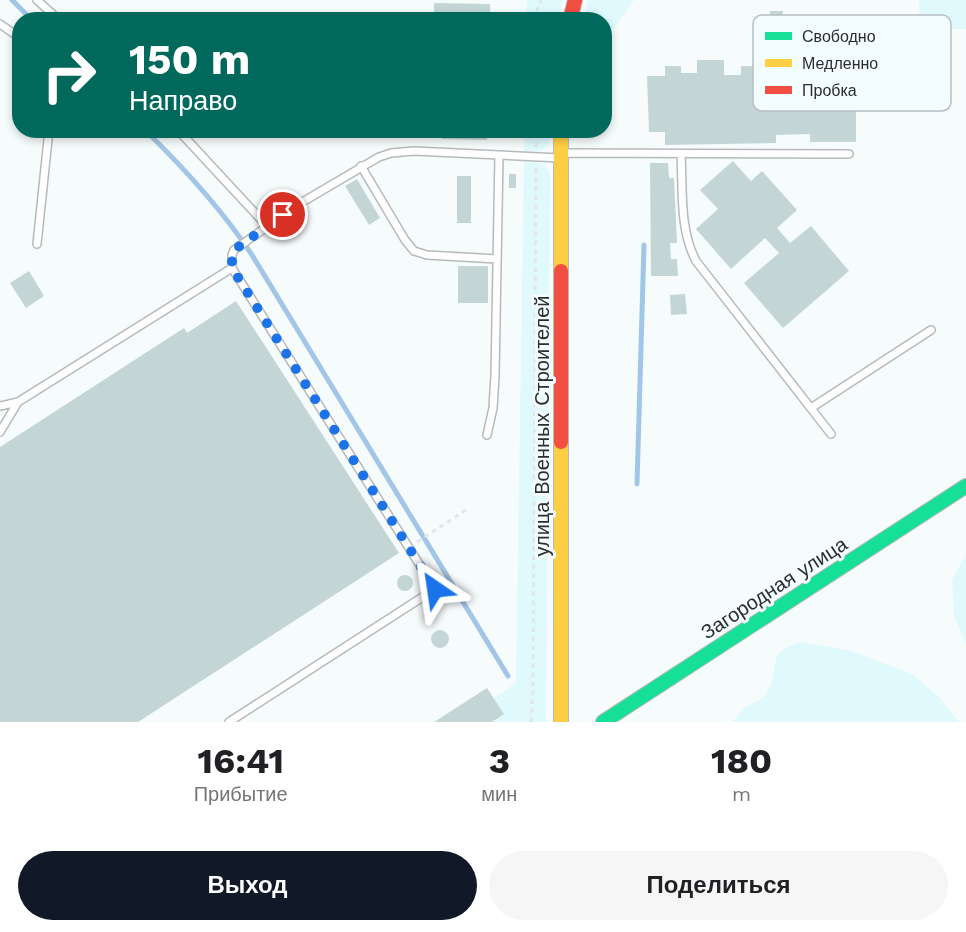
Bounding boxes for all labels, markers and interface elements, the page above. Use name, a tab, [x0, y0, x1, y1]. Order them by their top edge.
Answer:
legend	[753, 15, 951, 111]
text: Свободно	[802, 27, 876, 46]
text: 150 m	[129, 35, 250, 84]
icon: right	[30, 36, 108, 114]
text: Медленно	[802, 54, 878, 73]
text: Пробка	[802, 81, 857, 100]
text: Направо	[129, 85, 237, 117]
pin	[257, 189, 308, 240]
icon: arrive	[266, 198, 299, 231]
street label: улица Военных Строителей	[530, 295, 554, 557]
street label: Загородная улица	[696, 531, 852, 644]
position arrow	[403, 557, 467, 621]
text: 16:41	[197, 740, 284, 782]
text: 3	[489, 740, 510, 782]
text: 180	[711, 740, 772, 782]
text: Прибытие	[194, 782, 288, 806]
text: мин	[481, 782, 517, 806]
text: m	[732, 782, 751, 806]
button: Выход	[18, 851, 477, 920]
button: Поделиться	[489, 851, 948, 920]

